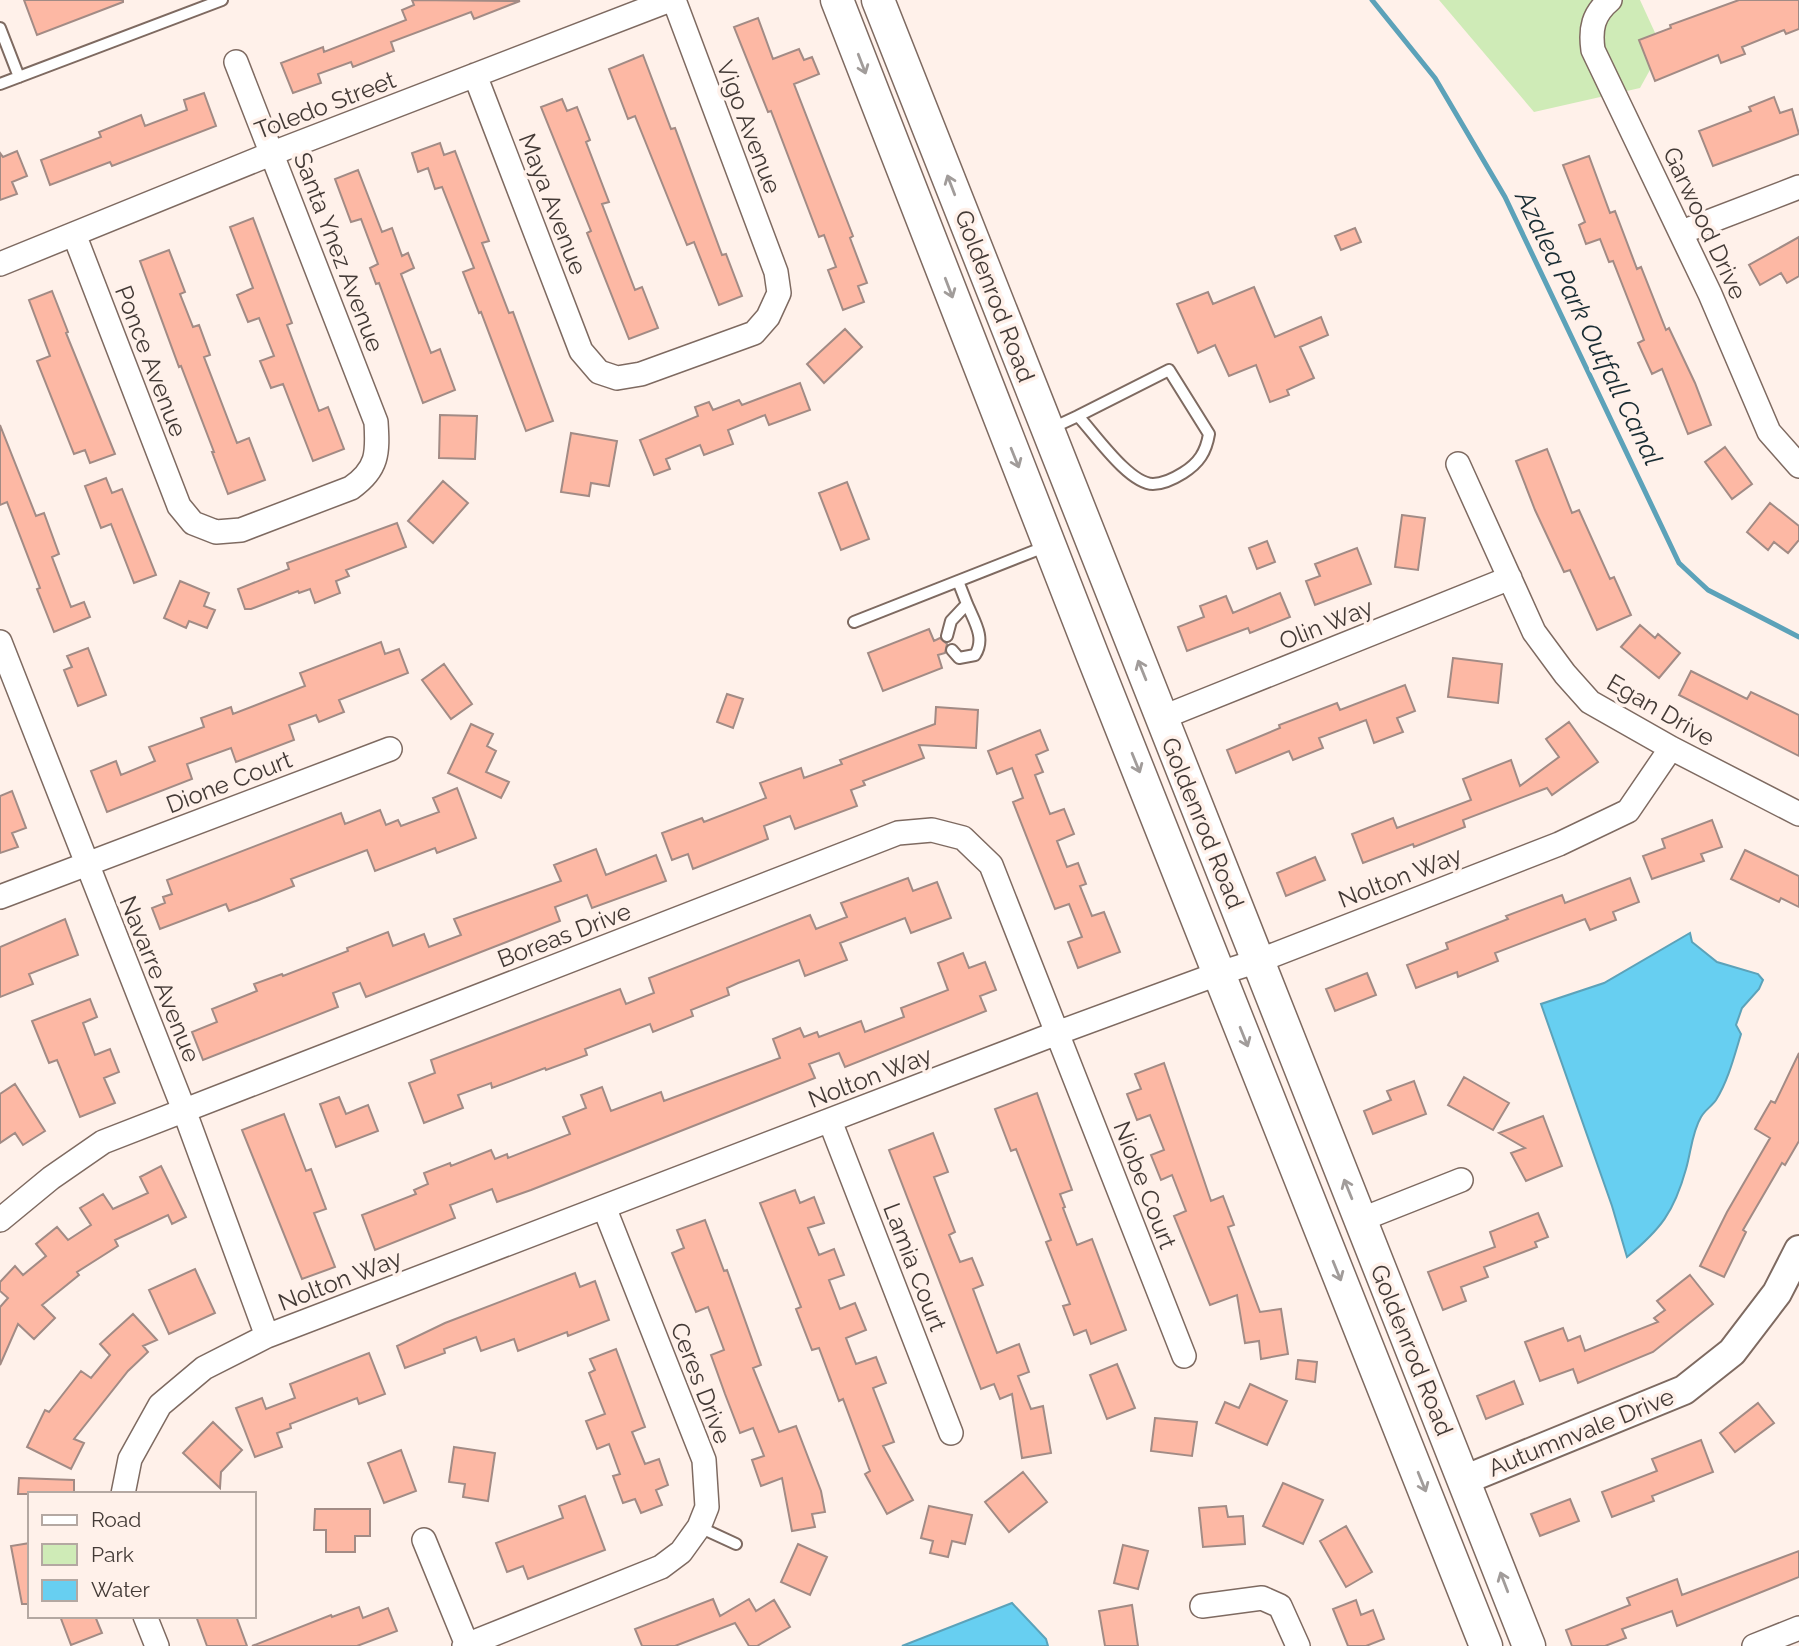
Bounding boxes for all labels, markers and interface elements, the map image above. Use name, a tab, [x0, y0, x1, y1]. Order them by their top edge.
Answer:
one-way arrow	[856, 52, 869, 74]
street label: Vigo Avenue	[710, 56, 788, 198]
street label: Toledo Street	[250, 65, 400, 145]
street label: Maya Avenue	[513, 129, 593, 279]
street label: Garwood Drive	[1657, 142, 1753, 304]
street label: Santa Ynez Avenue	[288, 148, 390, 356]
one-way arrow	[944, 175, 957, 196]
water label: Azalea Park Outfall Canal	[1508, 184, 1669, 470]
street label: Goldenrod Road	[949, 206, 1041, 386]
one-way arrow	[944, 276, 957, 298]
street label: Ponce Avenue	[109, 281, 193, 441]
one-way arrow	[1010, 446, 1023, 468]
street label: Olin Way	[1275, 592, 1377, 656]
one-way arrow	[1135, 660, 1148, 682]
street label: Egan Drive	[1602, 668, 1720, 752]
street label: Goldenrod Road	[1155, 733, 1251, 913]
street label: Dione Court	[162, 745, 296, 819]
one-way arrow	[1130, 752, 1143, 774]
street label: Nolton Way	[1334, 840, 1466, 914]
street label: Navarre Avenue	[113, 892, 207, 1066]
street label: Boreas Drive	[493, 896, 635, 974]
one-way arrow	[1239, 1025, 1252, 1047]
street label: Nolton Way	[804, 1040, 936, 1114]
street label: Niobe Court	[1107, 1117, 1183, 1253]
one-way arrow	[1340, 1178, 1353, 1200]
street label: Lamia Court	[877, 1199, 953, 1335]
street label: Nolton Way	[274, 1243, 406, 1317]
one-way arrow	[1332, 1259, 1345, 1281]
street label: Goldenrod Road	[1364, 1260, 1460, 1440]
street label: Ceres Drive	[665, 1318, 737, 1448]
street label: Autumnvale Drive	[1484, 1381, 1678, 1483]
one-way arrow	[1416, 1471, 1429, 1493]
legend	[28, 1492, 256, 1618]
text: Road	[91, 1507, 141, 1532]
text: Park	[91, 1542, 134, 1567]
one-way arrow	[1497, 1572, 1510, 1594]
text: Water	[91, 1577, 150, 1602]

